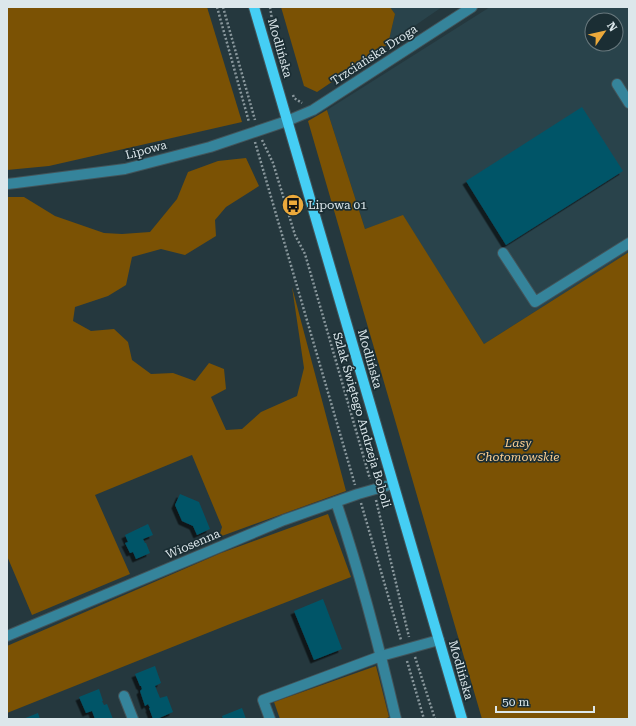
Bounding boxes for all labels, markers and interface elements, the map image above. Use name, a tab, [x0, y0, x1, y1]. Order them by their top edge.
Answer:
north arrow	[584, 12, 624, 52]
street label: Modlińska	[265, 17, 295, 80]
text: N	[604, 20, 620, 34]
street label: Trzciańska Droga	[328, 22, 420, 88]
street label: Lipowa	[124, 138, 169, 162]
bus stop icon: Lipowa 01	[280, 192, 306, 218]
place label: Lipowa 01	[308, 198, 367, 212]
street label: Modlińska	[355, 328, 385, 391]
street label: Szlak Świętego Andrzeja Boboli	[330, 331, 394, 509]
park label: Lasy Chotomowskie	[477, 436, 559, 464]
street label: Wiosenna	[164, 526, 223, 562]
street label: Modlińska	[446, 639, 476, 702]
scale bar	[496, 688, 594, 714]
text: 50 m	[502, 695, 529, 709]

